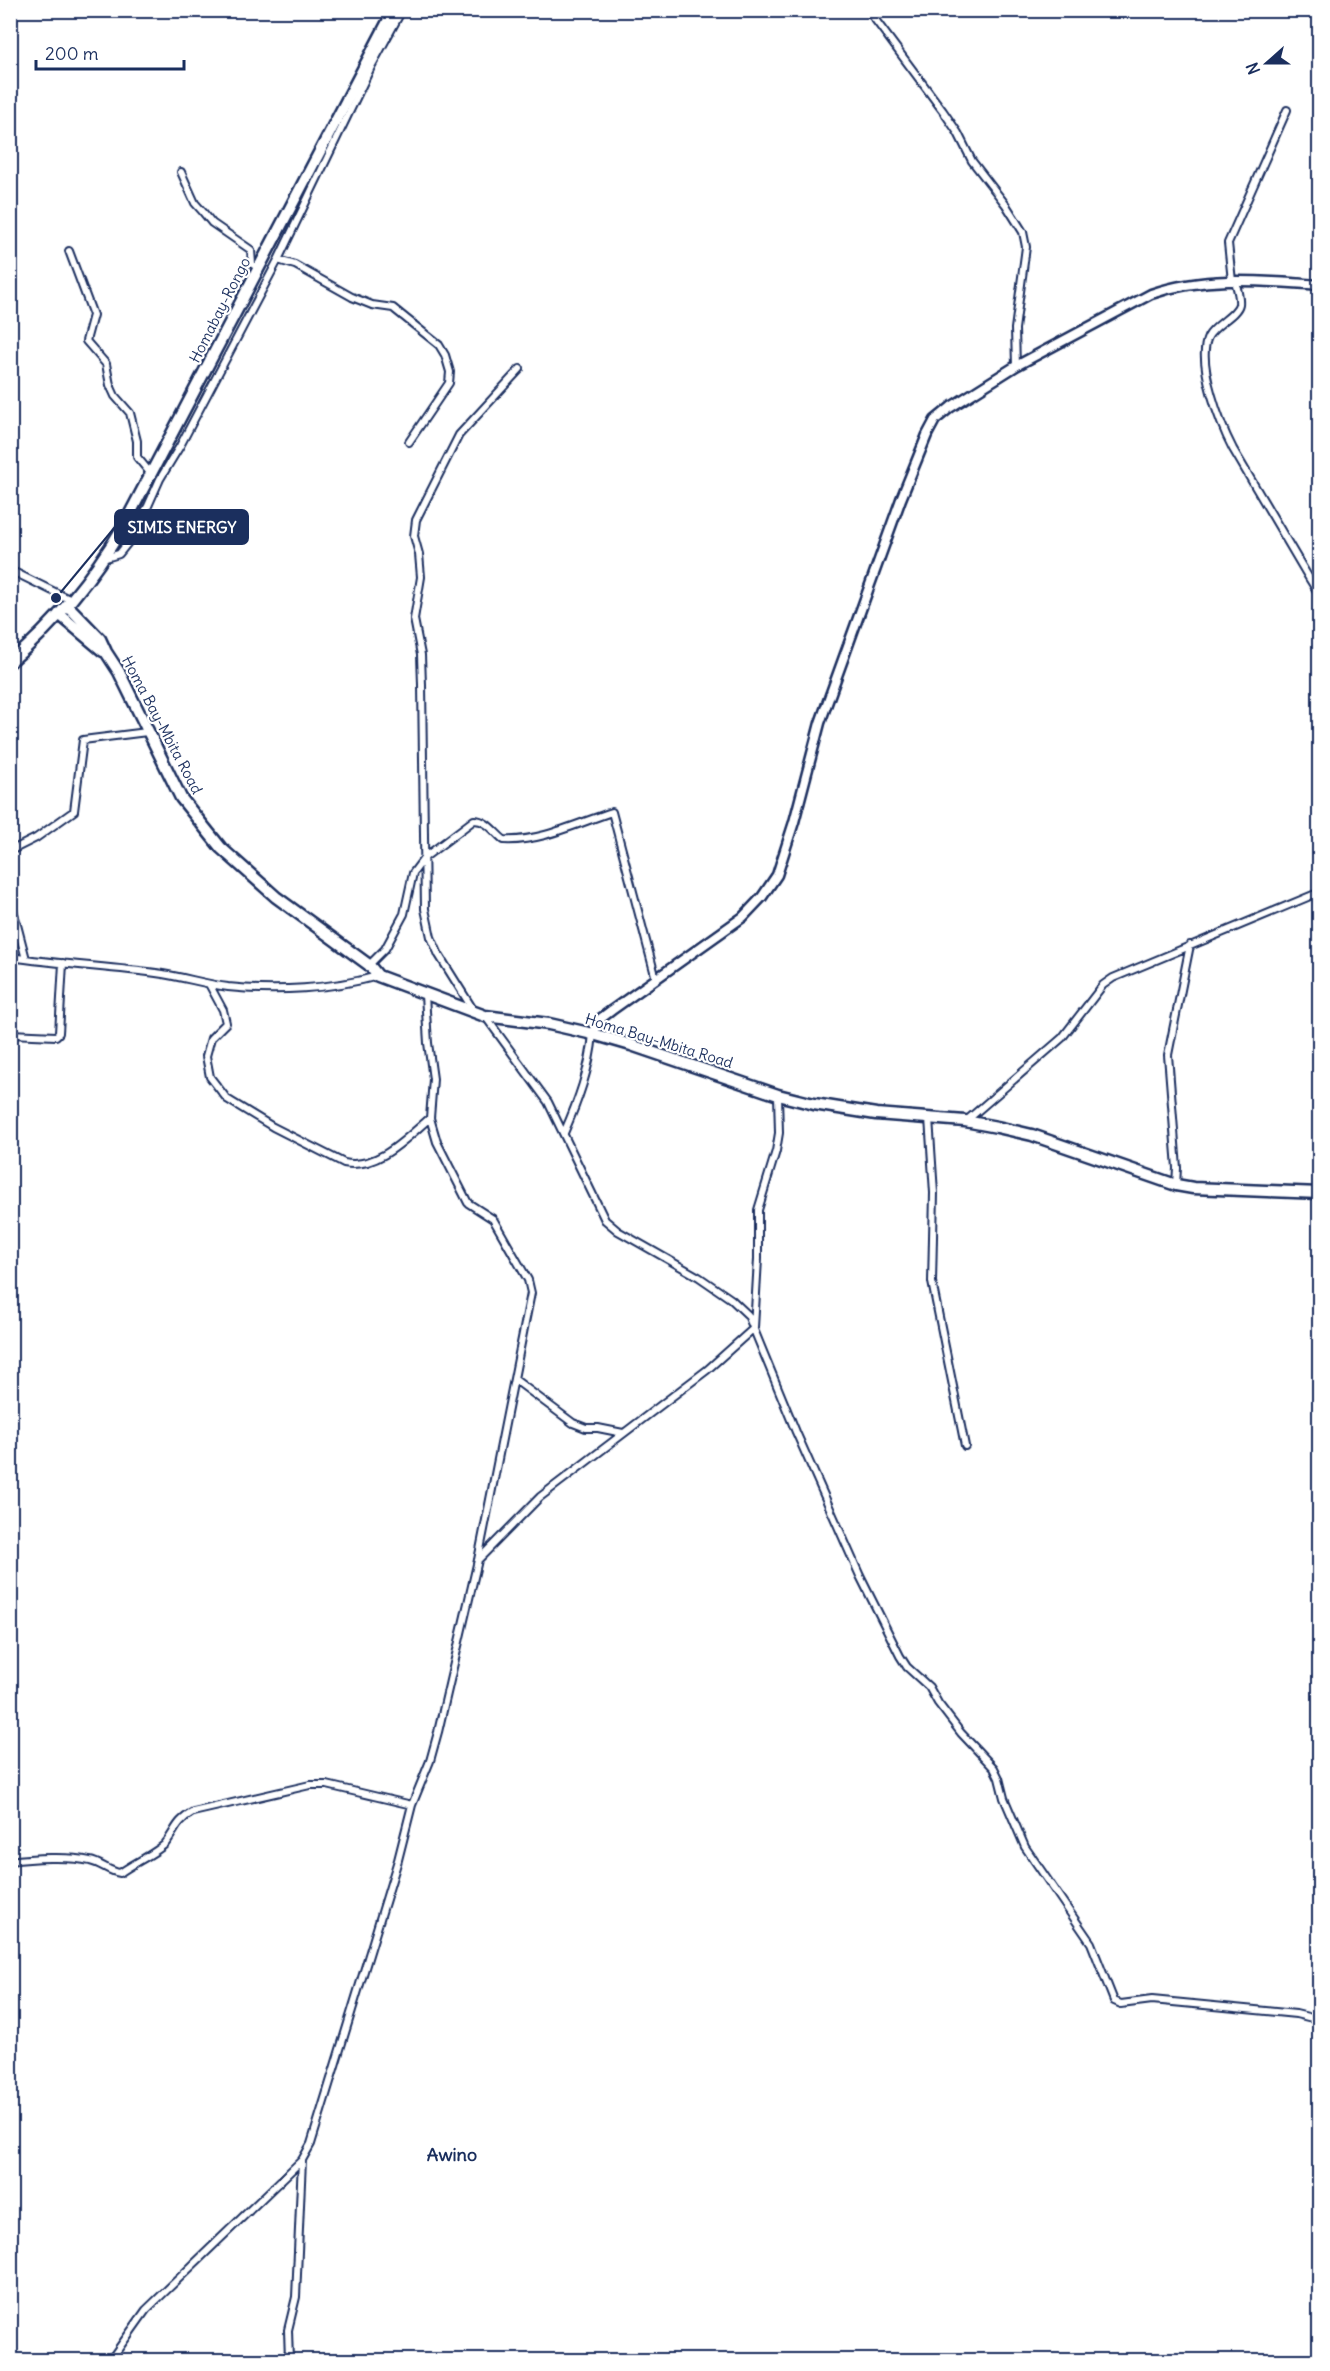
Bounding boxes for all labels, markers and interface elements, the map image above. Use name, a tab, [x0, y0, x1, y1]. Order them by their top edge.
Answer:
scale bar	[36, 33, 184, 71]
north arrow	[1237, 33, 1297, 93]
text: 200 m	[45, 42, 99, 65]
text: N	[1242, 60, 1264, 77]
street label: Homabay-Rongo	[185, 254, 254, 366]
callout: SIMIS ENERGY	[115, 510, 248, 544]
text: SIMIS ENERGY	[128, 517, 237, 537]
street label: Homa Bay-Mbita Road	[118, 652, 207, 797]
street label: Homa Bay-Mbita Road	[583, 1009, 736, 1072]
district label: Awino	[427, 2143, 477, 2166]

